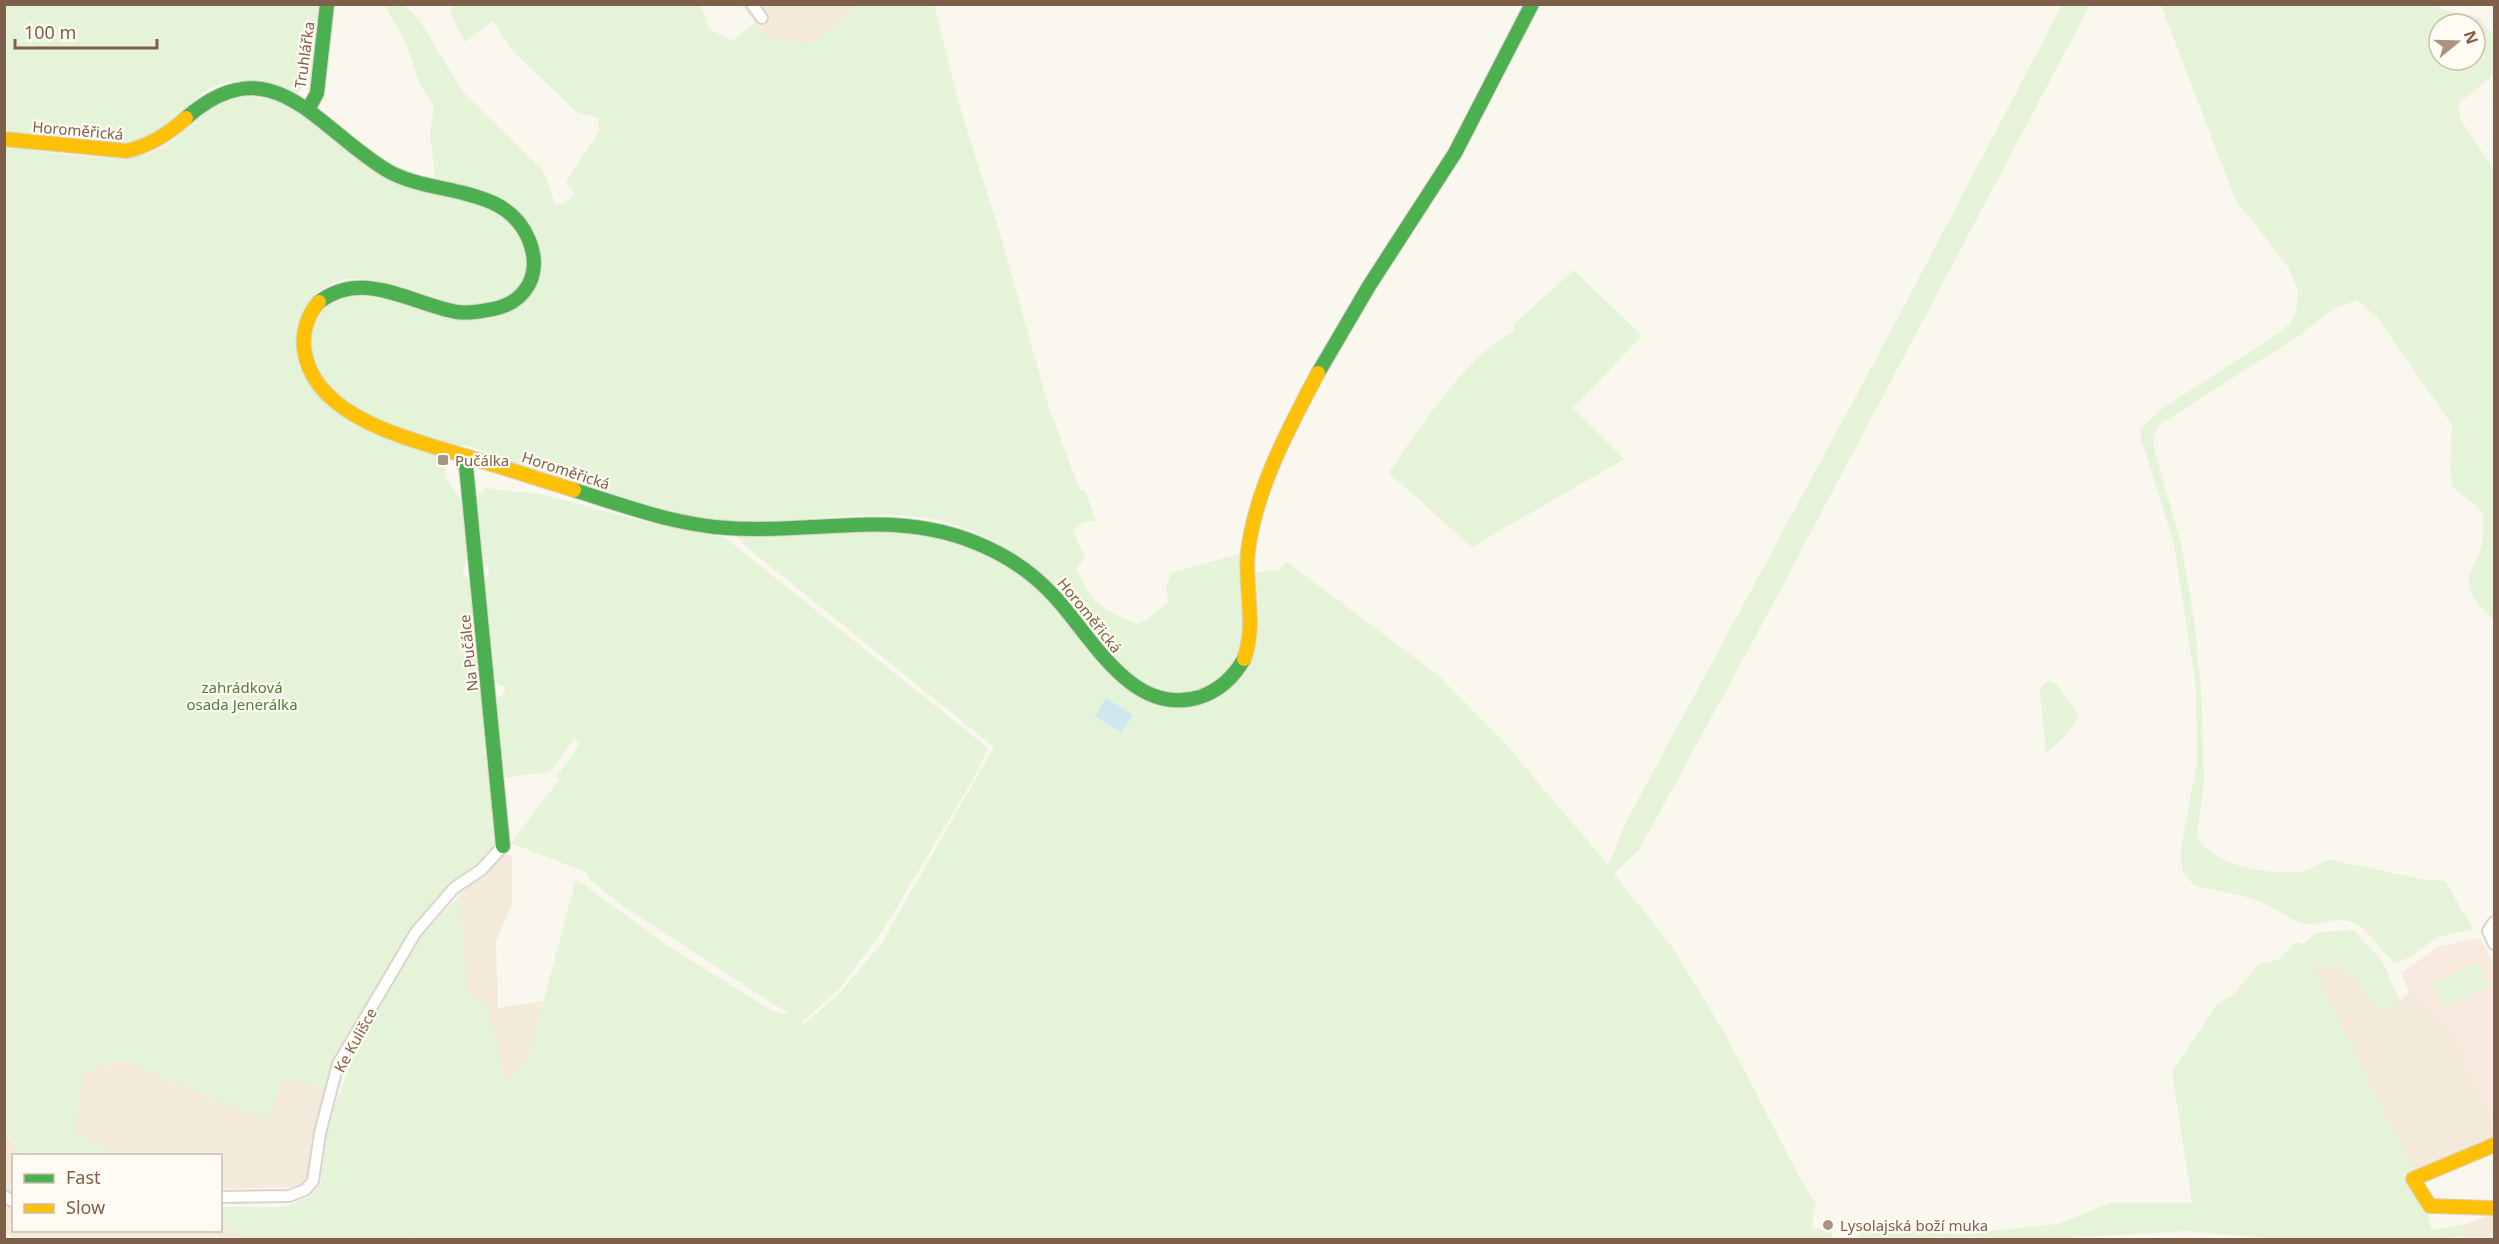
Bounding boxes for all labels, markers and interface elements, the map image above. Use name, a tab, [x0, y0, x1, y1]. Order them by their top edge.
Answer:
scale bar	[15, 12, 158, 50]
north arrow	[2427, 12, 2487, 72]
text: 100 m	[24, 20, 76, 44]
street label: Truhlářka	[289, 20, 319, 90]
text: N	[2459, 27, 2484, 47]
street label: Horoměřická	[32, 116, 124, 144]
street label: Horoměřická	[519, 446, 613, 494]
place label: Pučálka	[455, 450, 509, 470]
marker: Pučálka	[436, 453, 450, 467]
street label: Horoměřická	[1053, 573, 1127, 657]
street label: Na Pučálce	[454, 614, 482, 692]
park label: zahrádková osada Jenerálka	[186, 677, 298, 714]
street label: Ke Kulišce	[329, 1004, 381, 1076]
legend	[12, 1154, 222, 1232]
text: Fast	[66, 1165, 101, 1189]
text: Slow	[66, 1195, 105, 1219]
place label: Lysolajská boží muka	[1840, 1215, 1988, 1235]
marker: Lysolajská boží muka	[1821, 1218, 1835, 1232]

